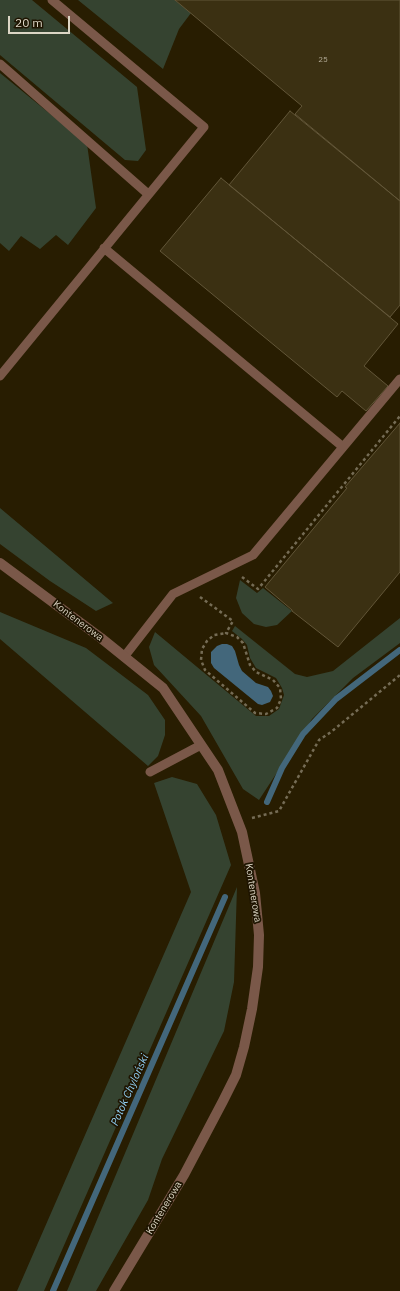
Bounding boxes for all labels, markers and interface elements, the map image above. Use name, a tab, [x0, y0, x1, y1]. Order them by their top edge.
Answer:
scale bar	[10, 8, 72, 34]
text: 20 m	[15, 15, 43, 30]
house number: 25	[318, 55, 328, 65]
street label: Kontenerowa	[51, 598, 105, 644]
street label: Kontenerowa	[242, 863, 264, 923]
water label: Potok Chyloński	[108, 1052, 152, 1128]
street label: Kontenerowa	[144, 1179, 184, 1237]

